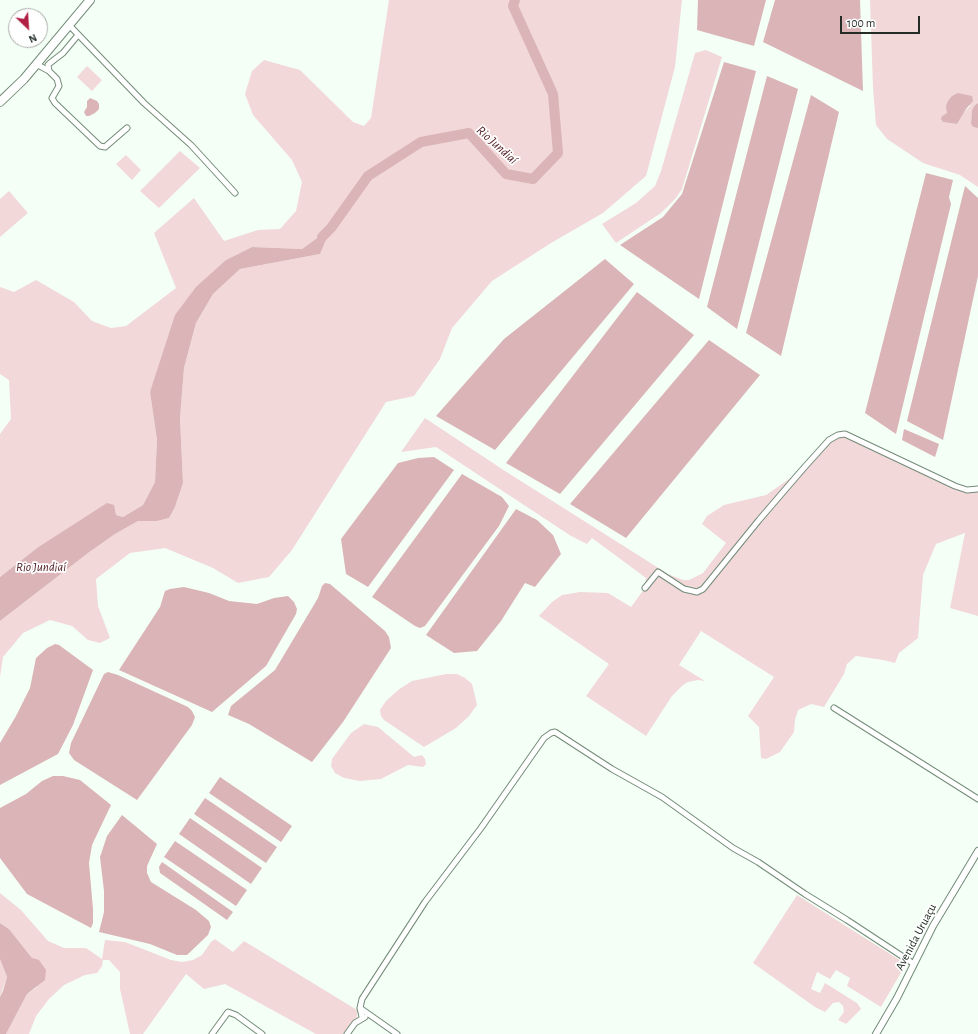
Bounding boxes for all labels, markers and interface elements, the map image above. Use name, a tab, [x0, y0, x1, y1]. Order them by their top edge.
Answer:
north arrow	[8, 8, 48, 48]
scale bar	[842, 8, 922, 34]
text: 100 m	[847, 17, 875, 29]
text: N	[27, 32, 39, 45]
water label: Rio Jundiaí	[473, 122, 521, 168]
water label: Rio Jundiaí	[16, 559, 66, 575]
street label: Avenida Uruaçu	[892, 901, 940, 973]

